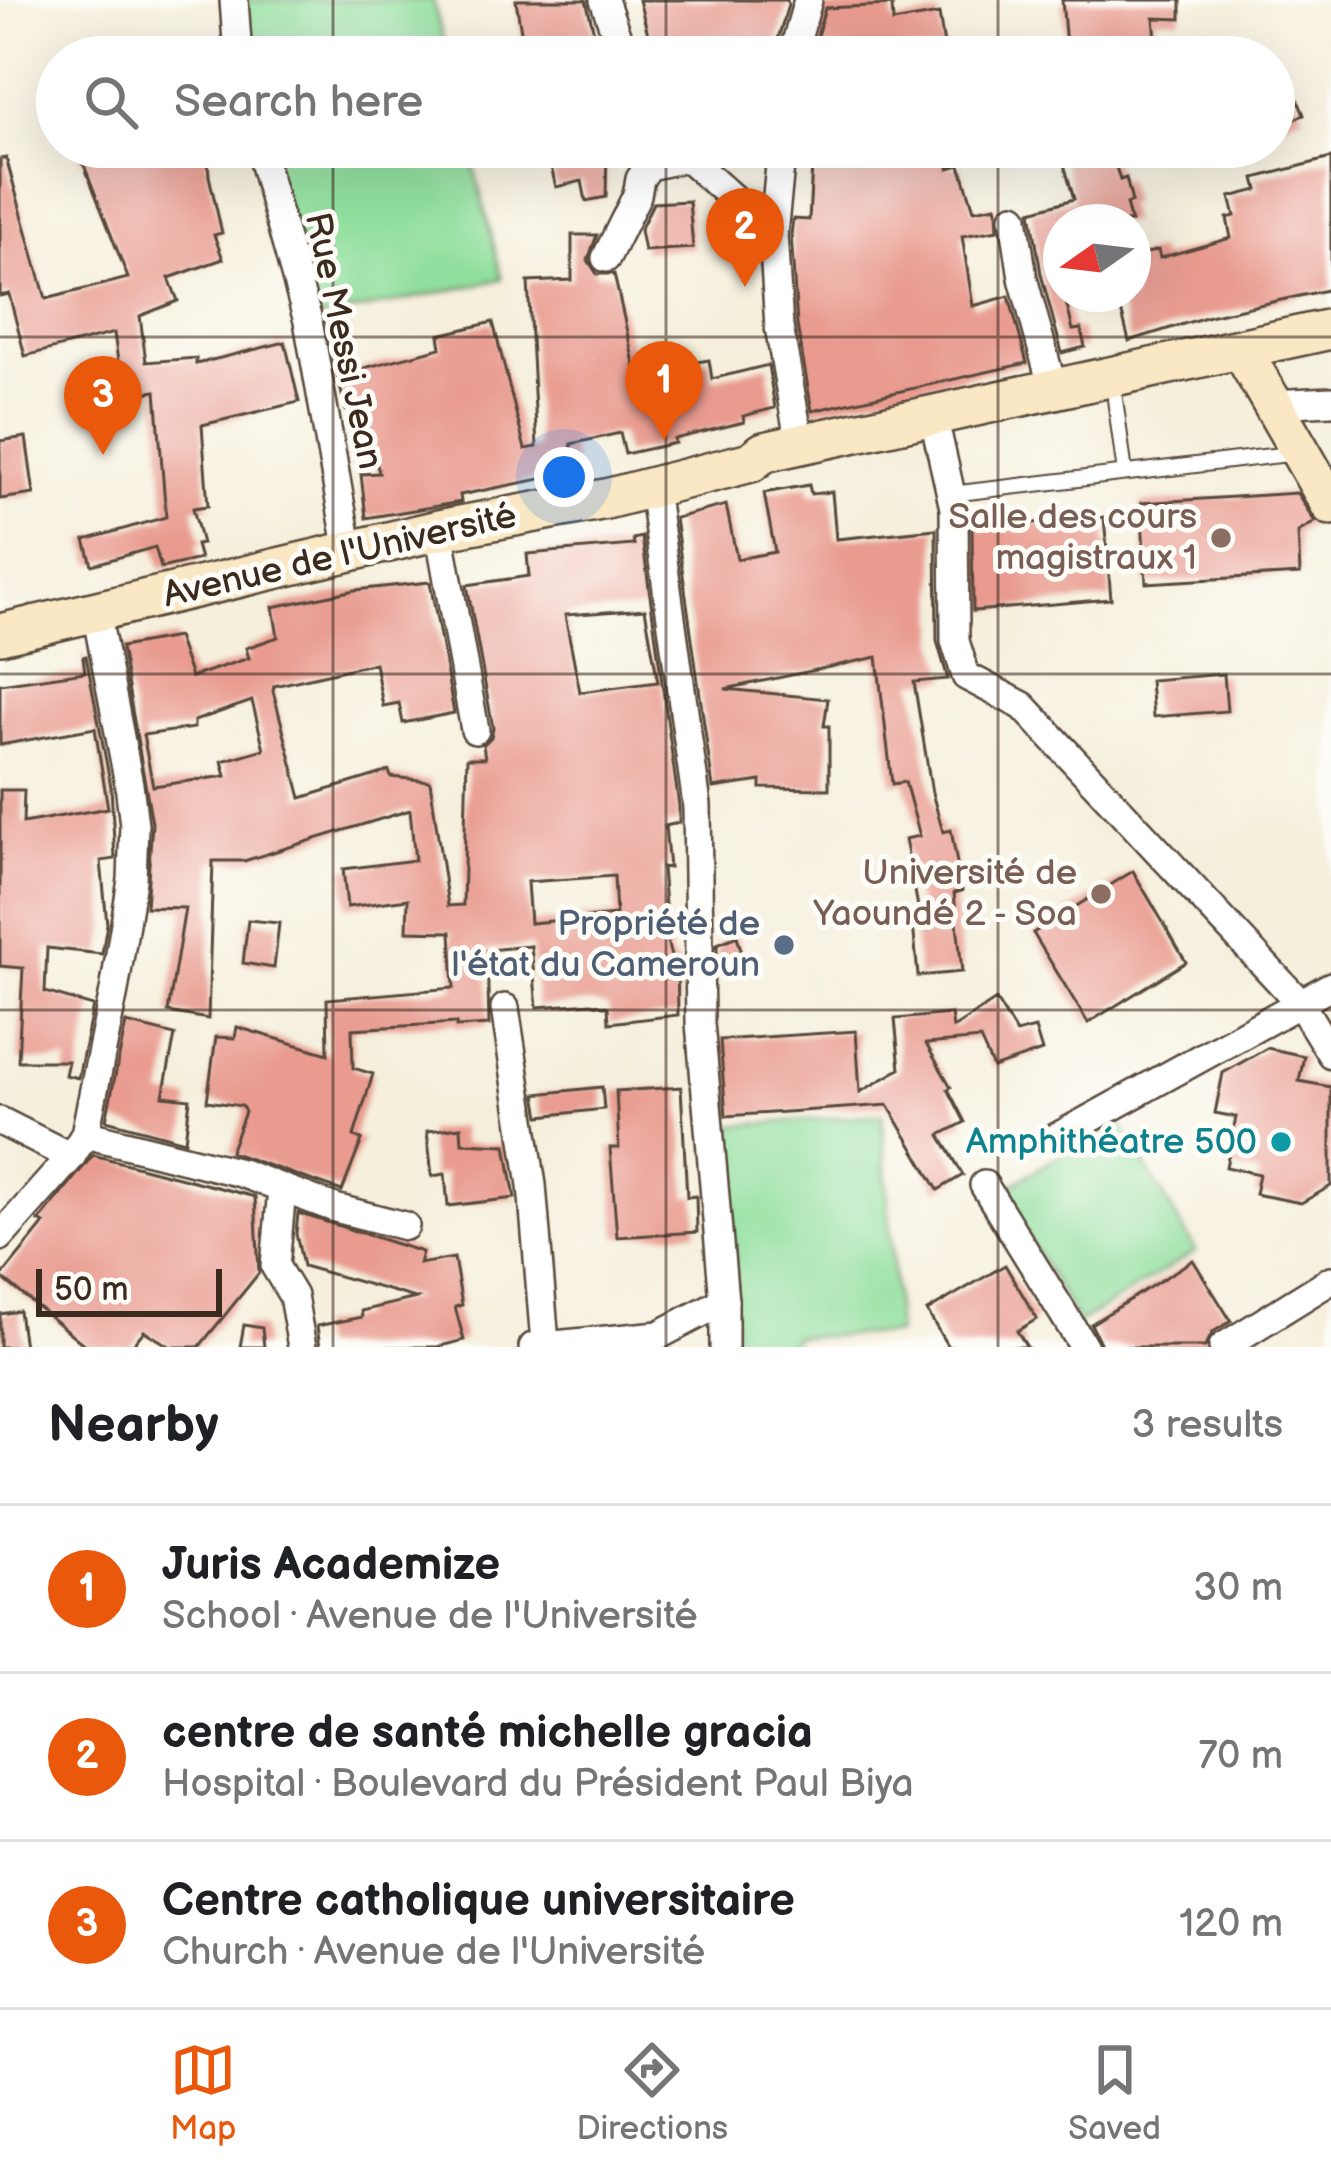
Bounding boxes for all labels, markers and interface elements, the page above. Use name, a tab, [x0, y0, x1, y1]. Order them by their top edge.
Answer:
search box	[36, 36, 1295, 168]
icon: search	[78, 69, 144, 135]
text: Search here	[174, 75, 423, 130]
pin: 2	[706, 188, 784, 287]
north arrow	[1043, 204, 1151, 312]
street label: Rue Messi Jean	[295, 209, 391, 473]
pin: 1	[625, 341, 703, 440]
pin: 3	[64, 356, 142, 455]
your location	[534, 447, 594, 507]
street label: Avenue de l'Université	[159, 494, 521, 618]
place label: Salle des cours magistraux 1	[948, 496, 1197, 580]
marker: Salle des cours magistraux 1	[1208, 525, 1234, 551]
place label: Université de Yaoundé 2 - Soa	[812, 852, 1077, 936]
marker: Université de Yaoundé 2 - Soa	[1088, 881, 1114, 907]
place label: Propriété de l'état du Cameroun	[451, 903, 760, 987]
marker: Propriété de l'état du Cameroun	[771, 932, 797, 958]
place label: Amphithéatre 500	[966, 1121, 1257, 1164]
marker: Amphithéatre 500	[1268, 1129, 1294, 1155]
scale bar	[36, 1263, 222, 1316]
text: 50 m	[54, 1270, 129, 1310]
text: Nearby	[48, 1395, 219, 1456]
text: 3 results	[1131, 1402, 1283, 1449]
text: Juris Academize	[162, 1538, 500, 1593]
text: 1	[79, 1565, 95, 1612]
text: 30 m	[1193, 1565, 1283, 1612]
text: School · Avenue de l'Université	[162, 1593, 698, 1640]
text: centre de santé michelle gracia	[162, 1706, 813, 1761]
text: 2	[75, 1733, 99, 1780]
text: 70 m	[1198, 1733, 1283, 1780]
text: Hospital · Boulevard du Président Paul Biya	[162, 1761, 914, 1808]
text: Centre catholique universitaire	[162, 1874, 795, 1929]
text: 3	[76, 1901, 98, 1948]
text: 120 m	[1179, 1901, 1283, 1948]
text: Church · Avenue de l'Université	[162, 1929, 705, 1976]
tab: Map	[170, 2037, 236, 2149]
tab: Directions	[577, 2037, 728, 2149]
tab: Saved	[1068, 2037, 1161, 2149]

